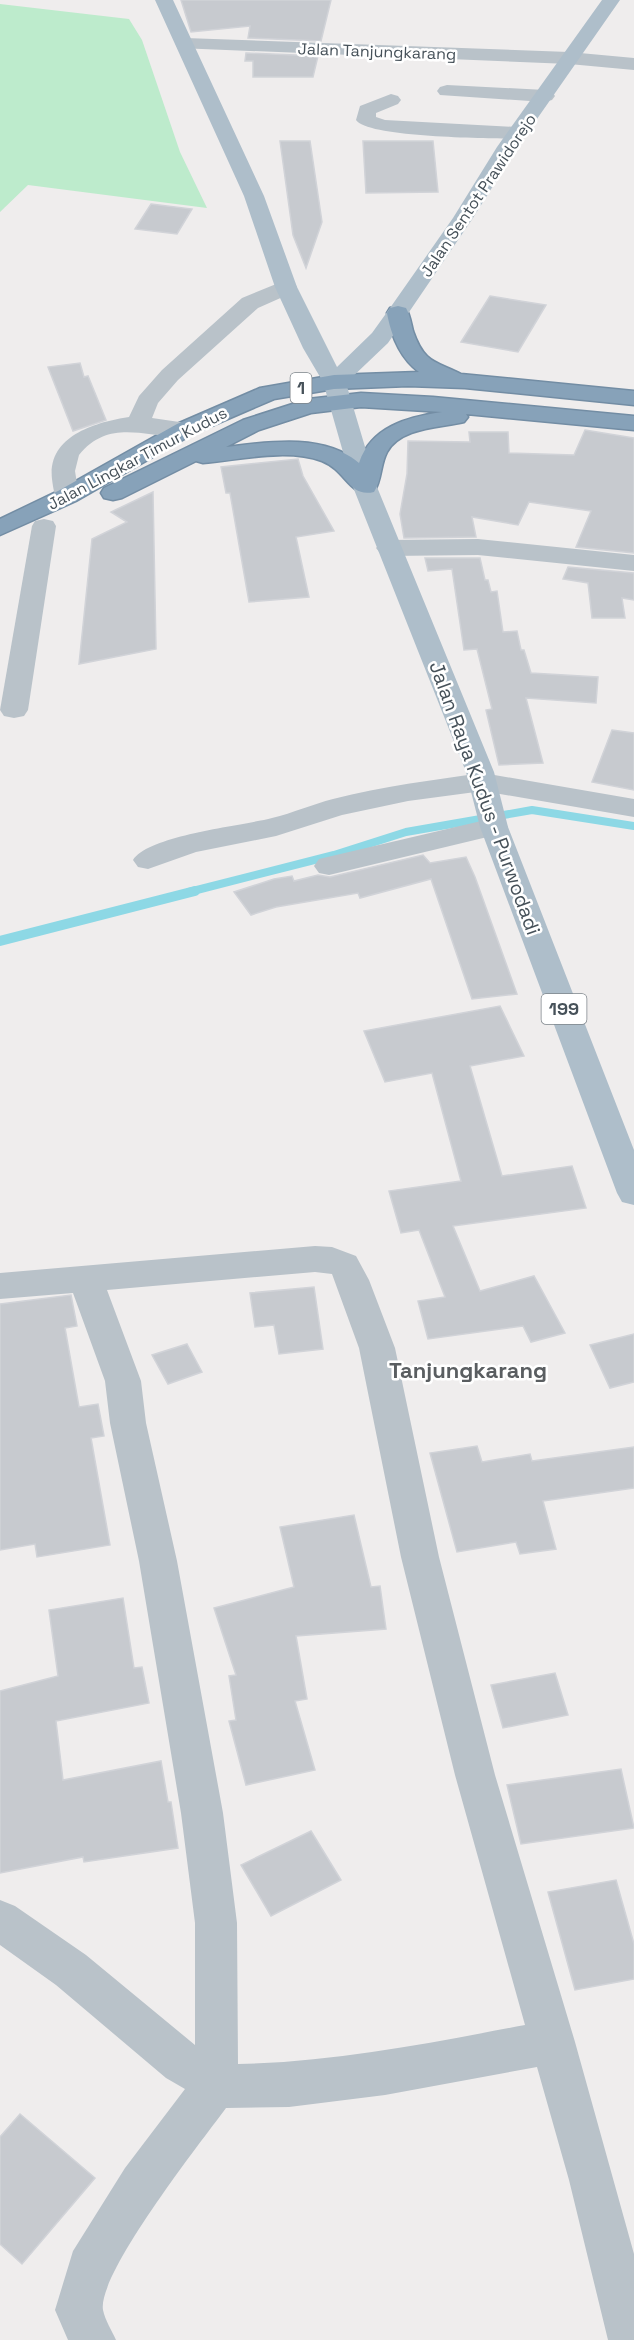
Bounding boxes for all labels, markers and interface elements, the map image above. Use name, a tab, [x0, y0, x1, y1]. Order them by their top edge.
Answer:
street label: Jalan Tanjungkarang	[297, 38, 457, 65]
street label: Jalan Sentot Prawidorejo	[416, 110, 541, 281]
road number: 1	[290, 373, 312, 403]
street label: Jalan Lingkar Timur Kudus	[44, 402, 231, 515]
street label: Jalan Raya Kudus - Purwodadi	[423, 658, 547, 938]
road number: 199	[542, 994, 586, 1024]
district label: Tanjungkarang	[389, 1356, 547, 1384]

